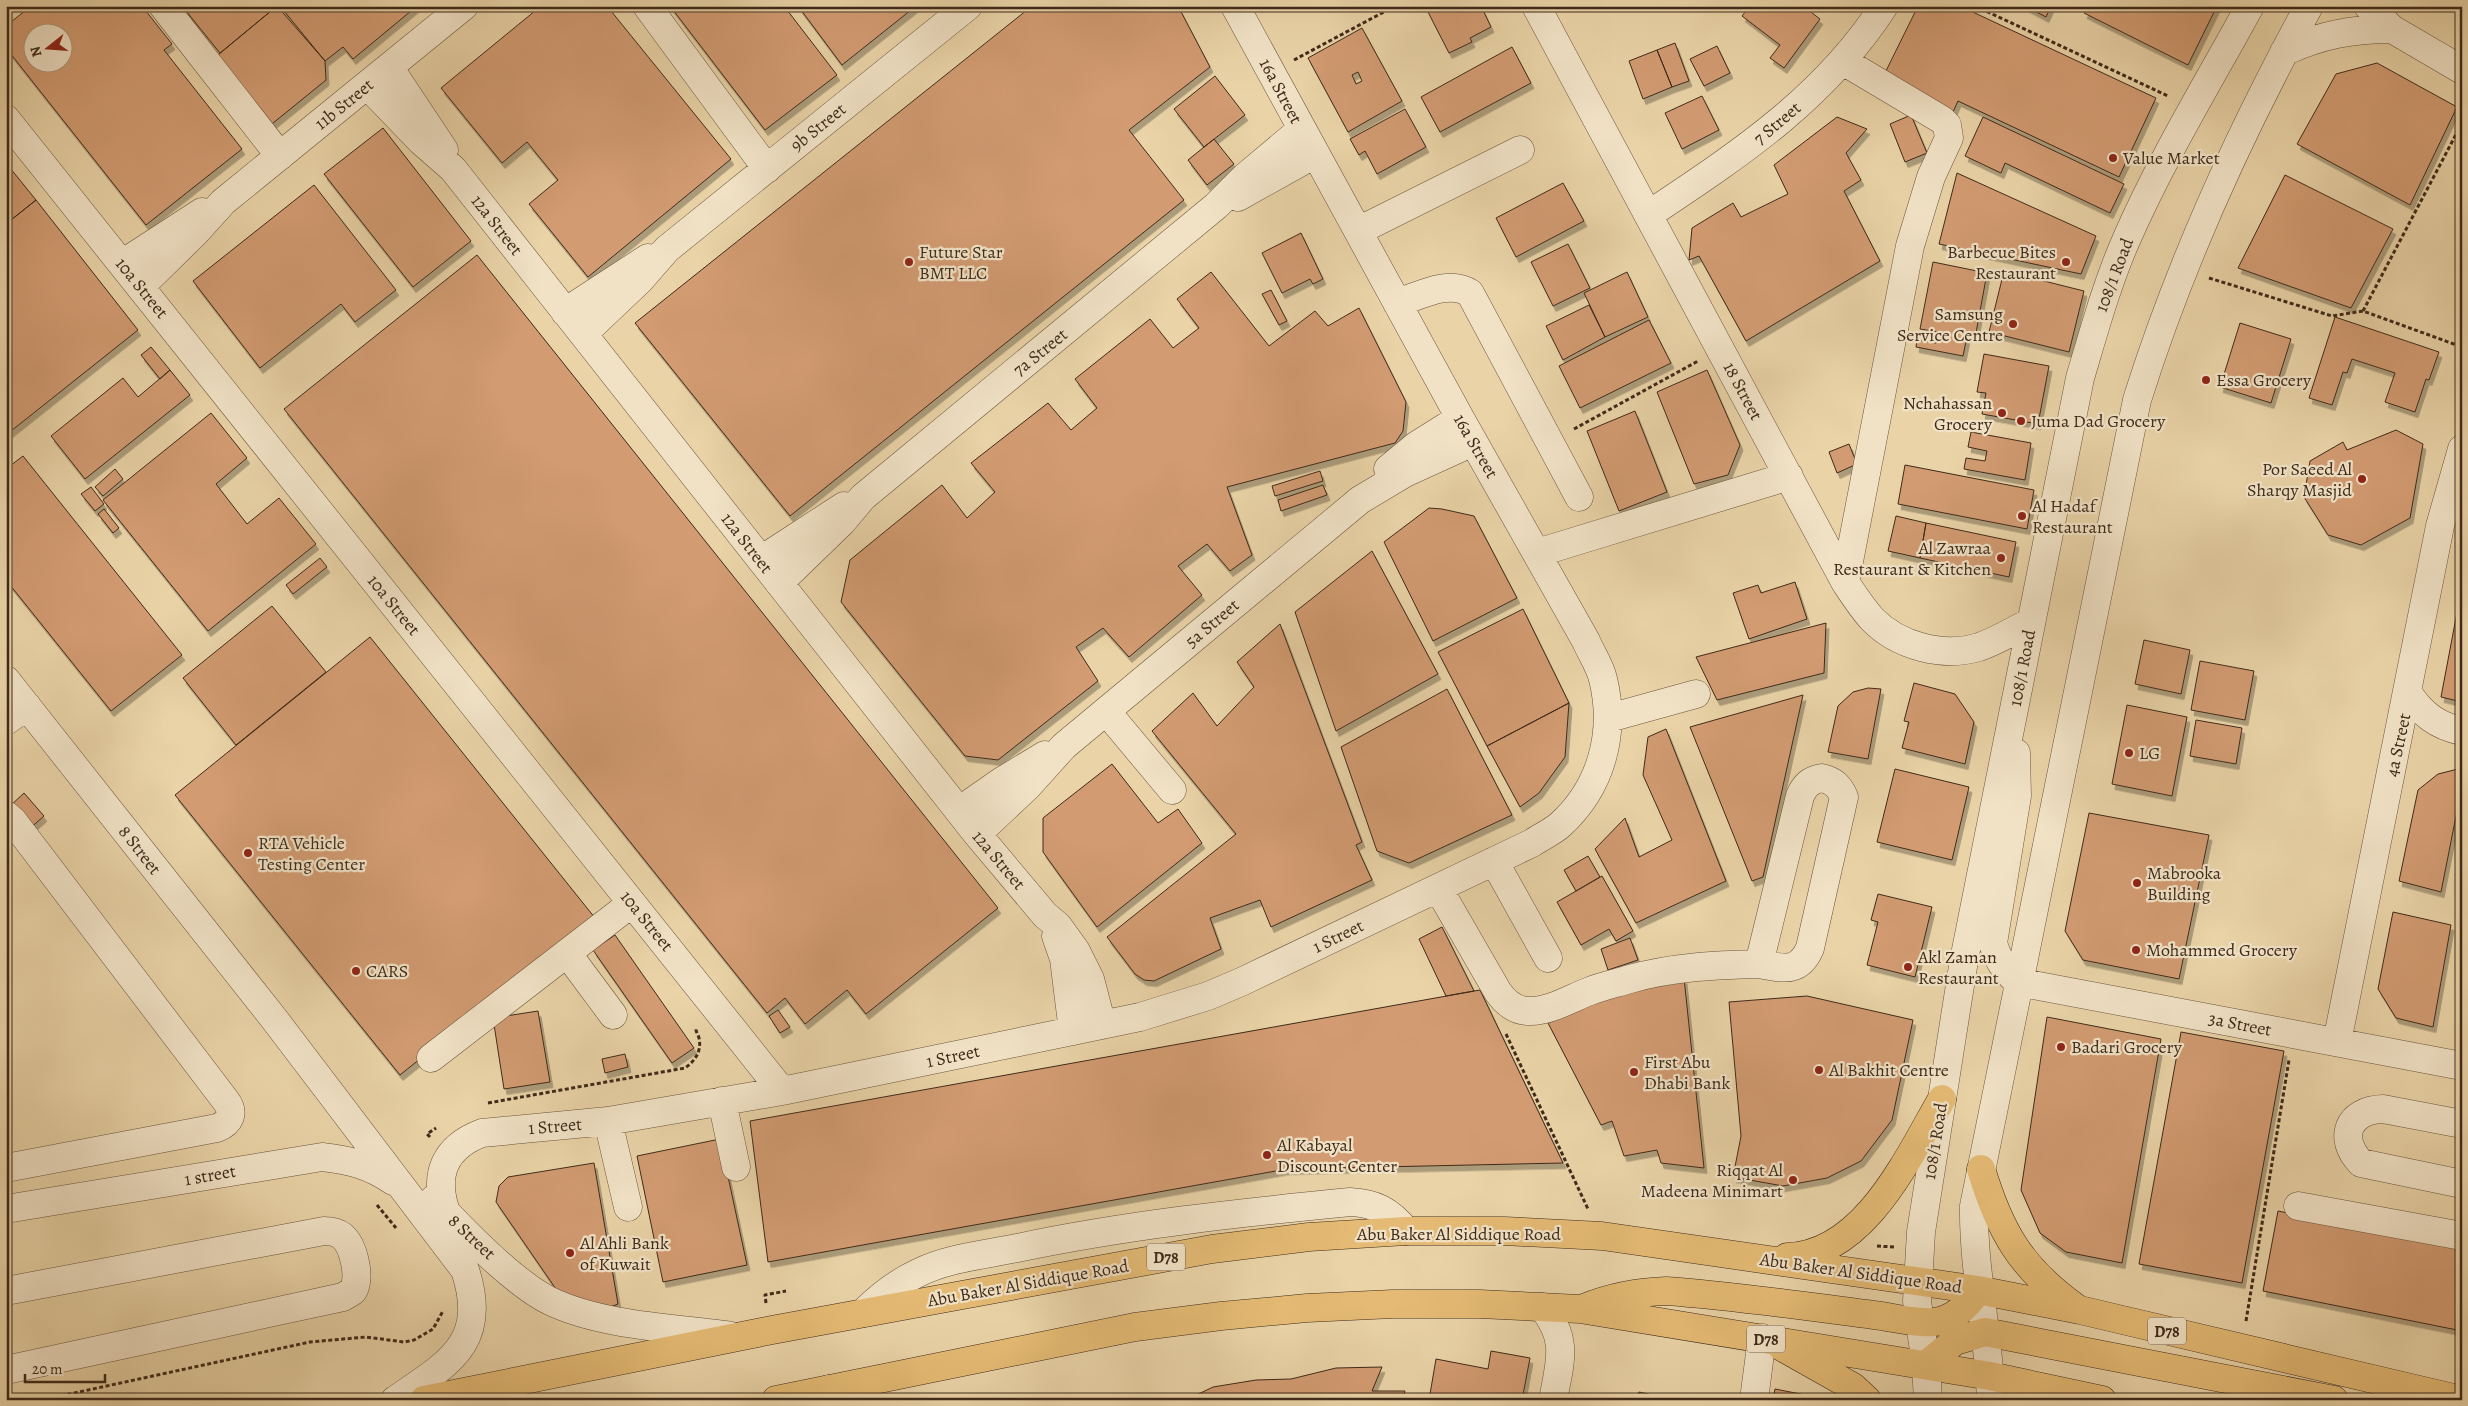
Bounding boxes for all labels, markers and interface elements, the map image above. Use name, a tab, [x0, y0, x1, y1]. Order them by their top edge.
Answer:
north arrow	[22, 22, 72, 72]
text: N	[25, 44, 47, 59]
street label: 16a Street	[1254, 54, 1308, 128]
street label: 11b Street	[310, 73, 379, 135]
street label: 7 Street	[1748, 96, 1806, 150]
street label: 9b Street	[785, 97, 851, 157]
place label: Value Market	[2122, 146, 2220, 170]
marker: Value Market	[2107, 152, 2119, 164]
street label: 12a Street	[466, 190, 528, 260]
street label: 108/1 Road	[2089, 234, 2139, 316]
place label: Future Star BMT LLC	[919, 240, 1003, 285]
place label: Barbecue Bites Restaurant	[1947, 240, 2056, 285]
street label: 10a Street	[110, 252, 174, 324]
marker: Future Star BMT LLC	[903, 256, 915, 268]
marker: Barbecue Bites Restaurant	[2060, 256, 2072, 268]
place label: Samsung Service Centre	[1897, 302, 2003, 347]
marker: Samsung Service Centre	[2007, 318, 2019, 330]
street label: 7a Street	[1008, 323, 1072, 381]
street label: 18 Street	[1718, 358, 1768, 424]
place label: Essa Grocery	[2216, 368, 2312, 392]
marker: Essa Grocery	[2200, 374, 2212, 386]
place label: Nchahassan Grocery	[1903, 391, 1993, 436]
marker: Nchahassan Grocery	[1996, 407, 2008, 419]
street label: 16a Street	[1448, 409, 1504, 483]
place label: Juma Dad Grocery	[2031, 409, 2166, 433]
marker: Juma Dad Grocery	[2015, 415, 2027, 427]
place label: Por Saeed Al Sharqy Masjid	[2247, 457, 2353, 502]
marker: Por Saeed Al Sharqy Masjid	[2356, 473, 2368, 485]
place label: Al Hadaf Restaurant	[2031, 494, 2113, 539]
street label: 12a Street	[716, 508, 778, 578]
marker: Al Hadaf Restaurant	[2016, 510, 2028, 522]
place label: Al Zawraa Restaurant & Kitchen	[1833, 536, 1992, 581]
marker: Al Zawraa Restaurant & Kitchen	[1995, 552, 2007, 564]
street label: 10a Street	[362, 569, 426, 641]
street label: 5a Street	[1180, 593, 1244, 653]
street label: 108/1 Road	[2003, 627, 2041, 708]
street label: 4a Street	[2380, 711, 2416, 779]
place label: LG	[2139, 741, 2160, 765]
marker: LG	[2123, 747, 2135, 759]
street label: 8 Street	[113, 820, 167, 880]
street label: 12a Street	[967, 825, 1031, 895]
place label: RTA Vehicle Testing Center	[258, 831, 365, 876]
marker: RTA Vehicle Testing Center	[242, 847, 254, 859]
place label: Mabrooka Building	[2147, 861, 2222, 906]
marker: Mabrooka Building	[2131, 877, 2143, 889]
street label: 10a Street	[615, 885, 679, 957]
street label: 1 Street	[1308, 913, 1368, 959]
place label: Mohammed Grocery	[2146, 938, 2298, 962]
marker: Mohammed Grocery	[2130, 944, 2142, 956]
place label: Akl Zaman Restaurant	[1917, 945, 1999, 990]
place label: CARS	[366, 959, 408, 983]
marker: Akl Zaman Restaurant	[1902, 961, 1914, 973]
marker: CARS	[350, 965, 362, 977]
street label: 3a Street	[2206, 1006, 2274, 1042]
place label: Badari Grocery	[2071, 1035, 2183, 1059]
street label: 1 Street	[924, 1039, 982, 1073]
marker: Badari Grocery	[2055, 1041, 2067, 1053]
place label: First Abu Dhabi Bank	[1644, 1050, 1730, 1095]
place label: Al Bakhit Centre	[1828, 1058, 1949, 1082]
marker: Al Bakhit Centre	[1813, 1064, 1825, 1076]
marker: First Abu Dhabi Bank	[1628, 1066, 1640, 1078]
street label: 108/1 Road	[1917, 1100, 1953, 1181]
street label: 1 Street	[527, 1112, 583, 1140]
place label: Al Kabayal Discount Center	[1276, 1133, 1397, 1178]
marker: Al Kabayal Discount Center	[1261, 1149, 1273, 1161]
place label: Riqqat Al Madeena Minimart	[1641, 1158, 1784, 1203]
street label: 1 street	[182, 1159, 238, 1191]
marker: Riqqat Al Madeena Minimart	[1787, 1174, 1799, 1186]
street label: 8 Street	[443, 1209, 501, 1265]
street label: Abu Baker Al Siddique Road	[1356, 1222, 1561, 1246]
place label: Al Ahli Bank of Kuwait	[579, 1231, 669, 1276]
road number: D78	[1147, 1244, 1185, 1270]
marker: Al Ahli Bank of Kuwait	[564, 1247, 576, 1259]
street label: Abu Baker Al Siddique Road	[1757, 1247, 1964, 1299]
street label: Abu Baker Al Siddique Road	[925, 1253, 1131, 1313]
road number: D78	[2148, 1318, 2186, 1344]
road number: D78	[1747, 1326, 1785, 1352]
scale bar	[25, 1351, 105, 1383]
text: 20 m	[32, 1359, 63, 1379]

